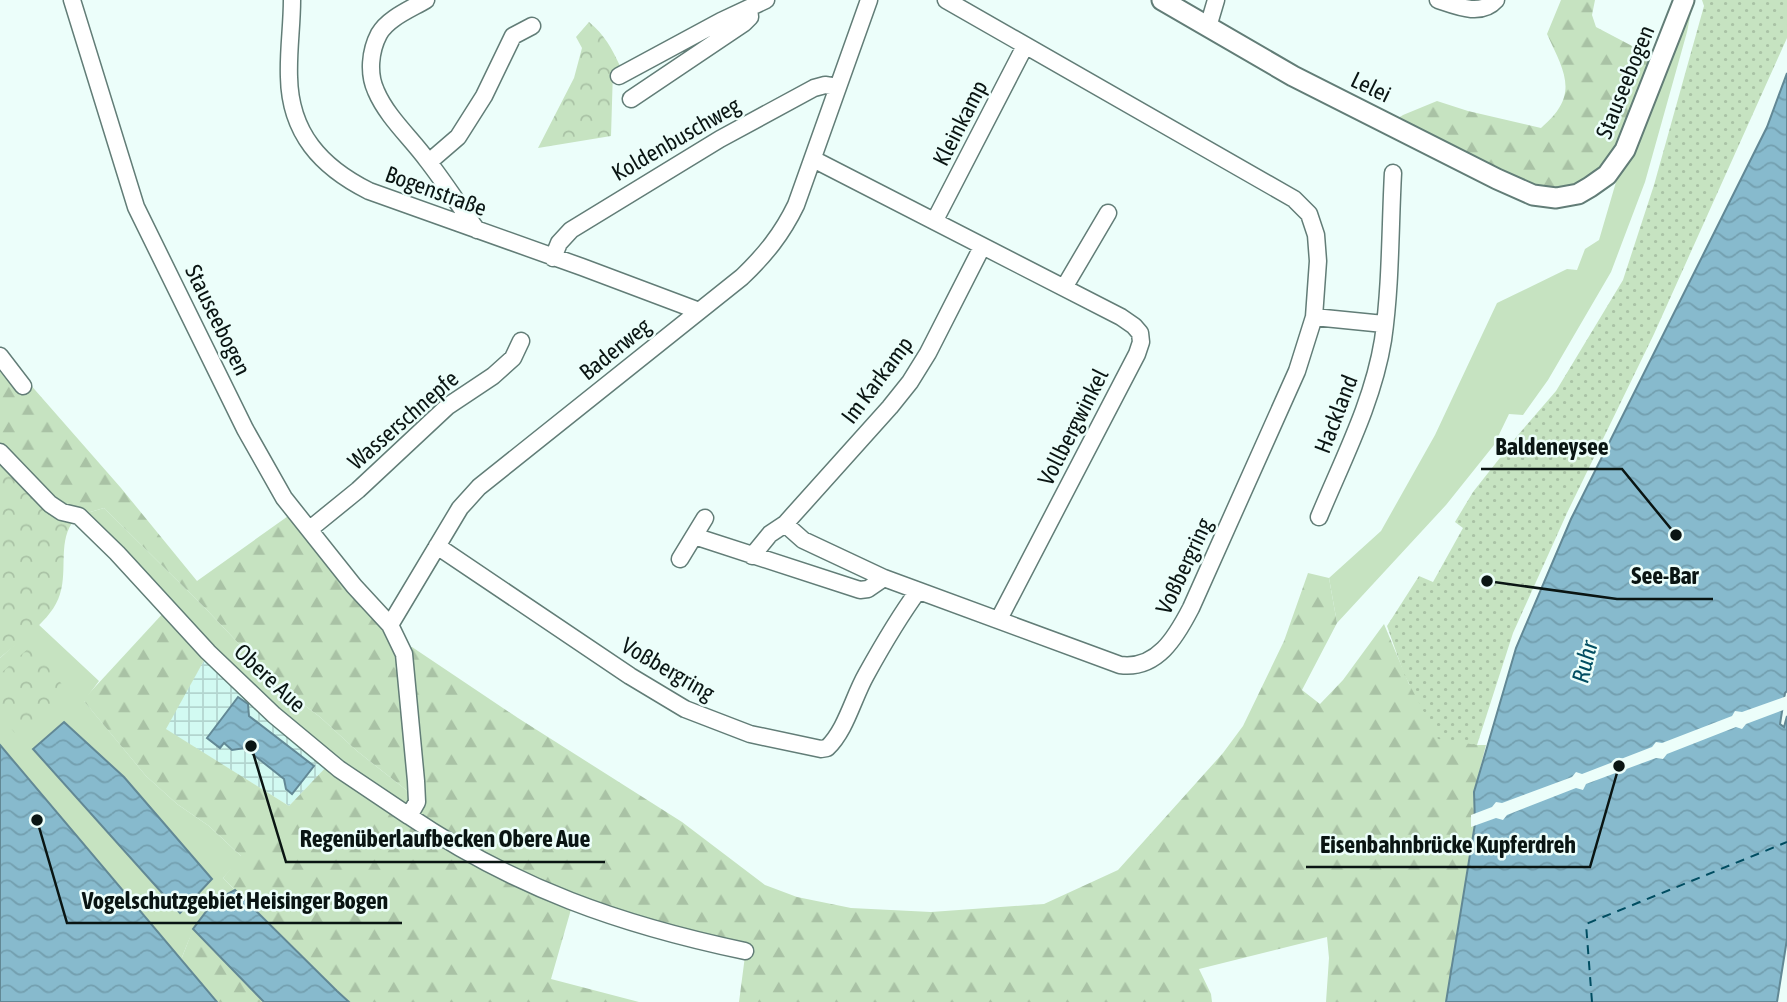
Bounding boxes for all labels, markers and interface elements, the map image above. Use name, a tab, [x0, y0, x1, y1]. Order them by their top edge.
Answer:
street label: Stauseebogen	[1591, 22, 1659, 142]
street label: Lelei	[1347, 66, 1395, 108]
street label: Kleinkamp	[927, 76, 993, 170]
street label: Koldenbuschweg	[607, 92, 745, 186]
street label: Bogenstraße	[382, 161, 490, 221]
street label: Stauseebogen	[180, 260, 256, 380]
street label: Baderweg	[574, 313, 656, 385]
street label: Im Karkamp	[836, 331, 918, 429]
street label: Vollbergwinkel	[1033, 364, 1113, 490]
street label: Wasserschnepfe	[343, 365, 463, 475]
street label: Hackland	[1309, 371, 1363, 457]
callout: Baldeneysee	[1481, 424, 1622, 469]
text: Baldeneysee	[1495, 433, 1609, 460]
street label: Voßbergring	[1151, 514, 1218, 618]
callout: See-Bar	[1617, 554, 1713, 599]
text: See-Bar	[1631, 562, 1700, 589]
street label: Voßbergring	[617, 632, 719, 706]
water label: Ruhr	[1566, 637, 1603, 686]
street label: Obere Aue	[229, 638, 311, 718]
callout: Regenüberlaufbecken Obere Aue	[286, 817, 605, 862]
callout: Eisenbahnbrücke Kupferdreh	[1306, 822, 1590, 867]
text: Regenüberlaufbecken Obere Aue	[300, 825, 590, 852]
text: Eisenbahnbrücke Kupferdreh	[1320, 831, 1576, 858]
callout: Vogelschutzgebiet Heisinger Bogen	[67, 878, 402, 923]
text: Vogelschutzgebiet Heisinger Bogen	[81, 887, 388, 914]

